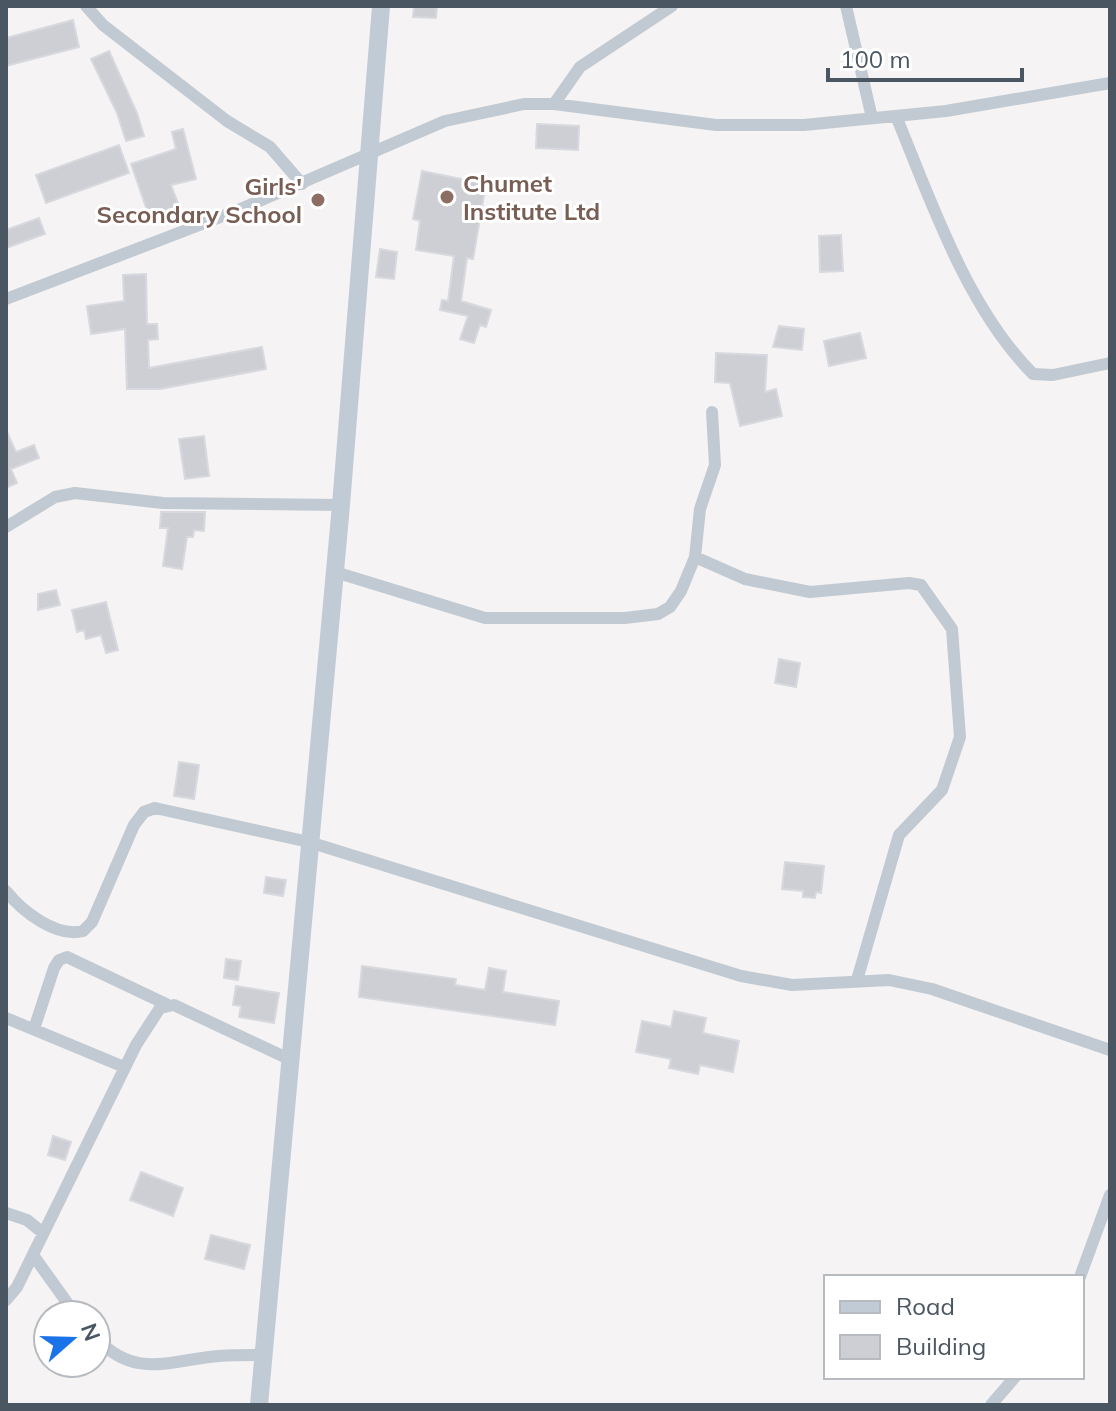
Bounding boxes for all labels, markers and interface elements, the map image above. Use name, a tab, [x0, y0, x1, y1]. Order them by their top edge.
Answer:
scale bar	[828, 32, 1022, 82]
text: 100 m	[840, 44, 911, 74]
place label: Chumet Institute Ltd	[463, 168, 600, 226]
place label: Girls' Secondary School	[97, 171, 302, 229]
marker: Chumet Institute Ltd	[438, 188, 456, 206]
marker: Girls' Secondary School	[309, 191, 327, 209]
legend	[824, 1275, 1084, 1379]
text: Road	[896, 1291, 955, 1321]
north arrow	[32, 1299, 112, 1379]
text: N	[75, 1320, 107, 1345]
text: Building	[896, 1331, 986, 1361]

